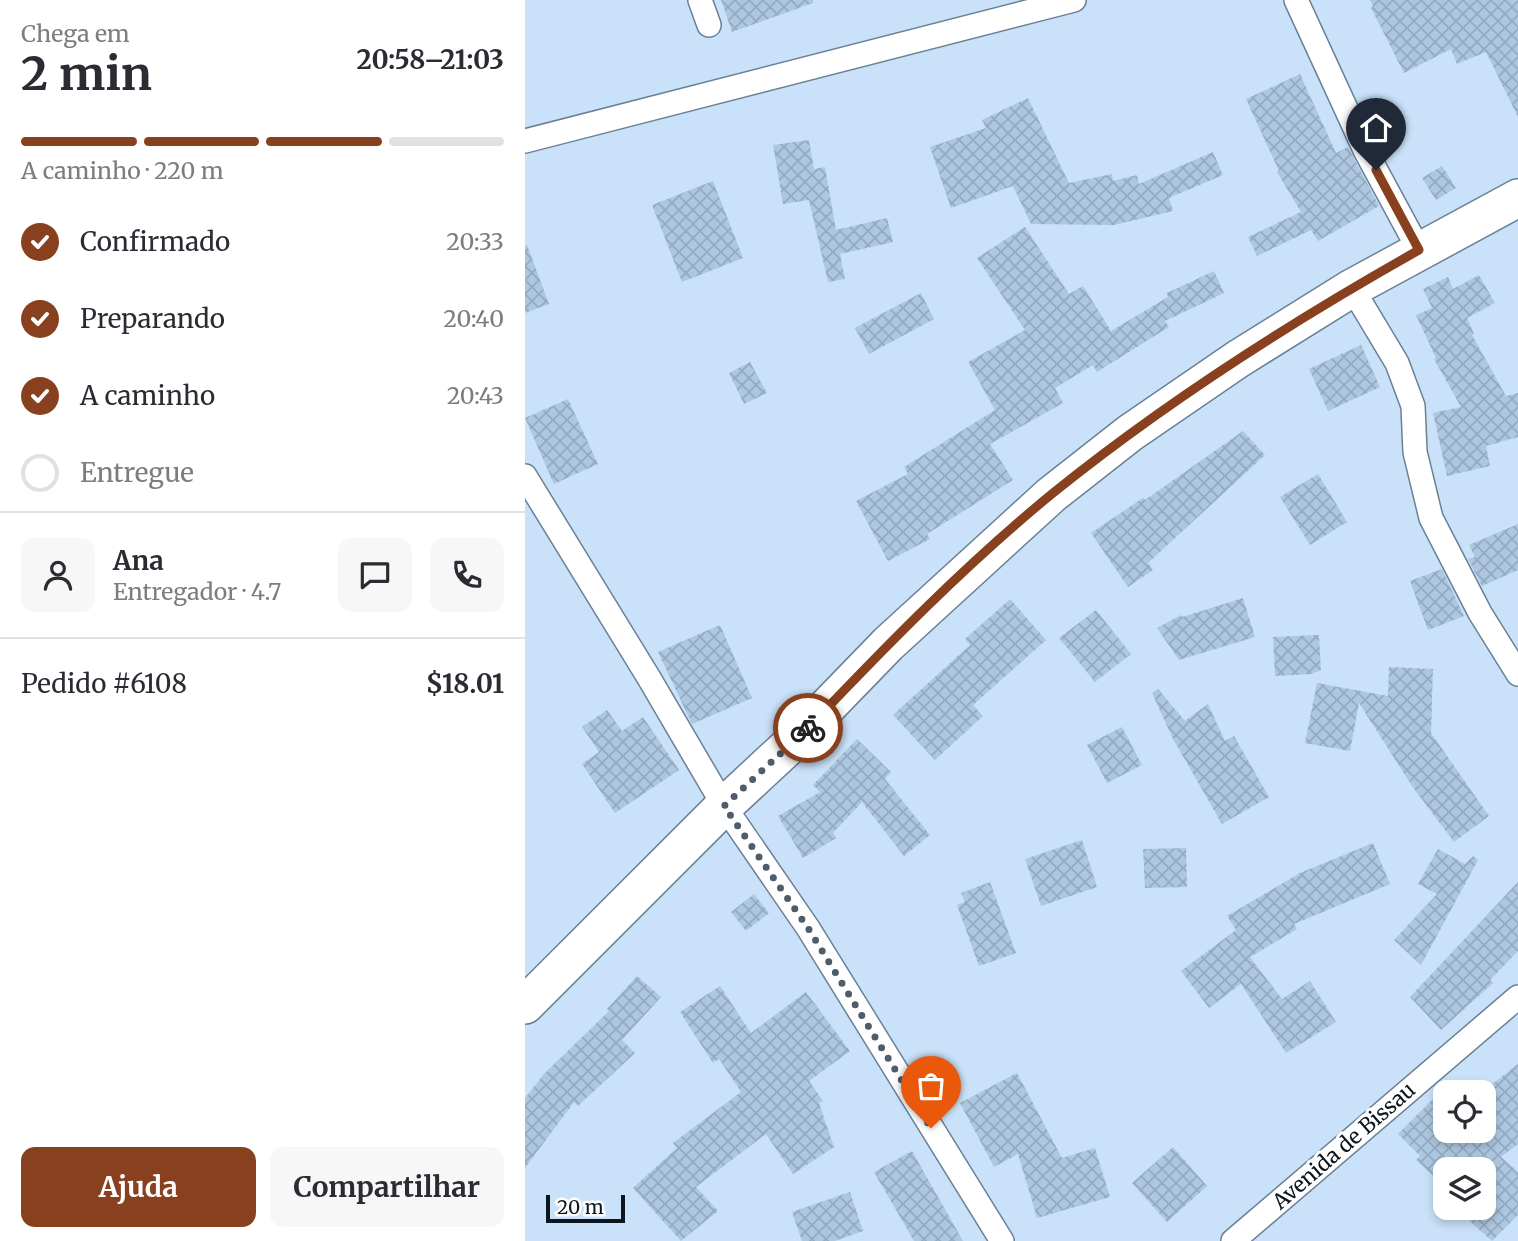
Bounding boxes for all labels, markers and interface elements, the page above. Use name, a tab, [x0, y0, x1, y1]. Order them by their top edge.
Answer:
text: Chega em	[21, 19, 130, 48]
text: 20:58–21:03	[356, 43, 504, 76]
text: 2 min	[21, 45, 152, 103]
pin	[1346, 98, 1406, 170]
icon: home	[1357, 109, 1395, 147]
text: A caminho · 220 m	[21, 156, 224, 185]
icon: check	[21, 223, 59, 261]
text: Confirmado	[80, 225, 230, 258]
text: 20:33	[446, 227, 504, 256]
icon: check	[21, 300, 59, 338]
text: Preparando	[80, 302, 225, 335]
text: 20:40	[443, 304, 504, 333]
icon: check	[21, 377, 59, 415]
text: A caminho	[80, 379, 215, 412]
text: 20:43	[447, 381, 504, 410]
text: Entregue	[80, 456, 194, 489]
button: person	[21, 538, 95, 612]
button: chat	[338, 538, 412, 612]
button: phone	[430, 538, 504, 612]
text: Ana	[113, 544, 164, 577]
text: Entregador · 4.7	[113, 577, 281, 606]
text: Pedido #6108	[21, 667, 187, 700]
text: $18.01	[426, 667, 504, 700]
courier	[773, 693, 843, 763]
icon: bike	[789, 709, 827, 747]
pin	[901, 1056, 961, 1128]
icon: bag	[912, 1067, 950, 1105]
street label: Avenida de Bissau	[1266, 1076, 1421, 1216]
map controls	[1433, 1080, 1496, 1220]
button: locate	[1433, 1080, 1496, 1143]
button: Ajuda	[21, 1147, 256, 1227]
button: Compartilhar	[270, 1147, 504, 1227]
button: layers	[1433, 1157, 1496, 1220]
scale bar	[546, 1192, 625, 1224]
text: 20 m	[557, 1195, 604, 1219]

